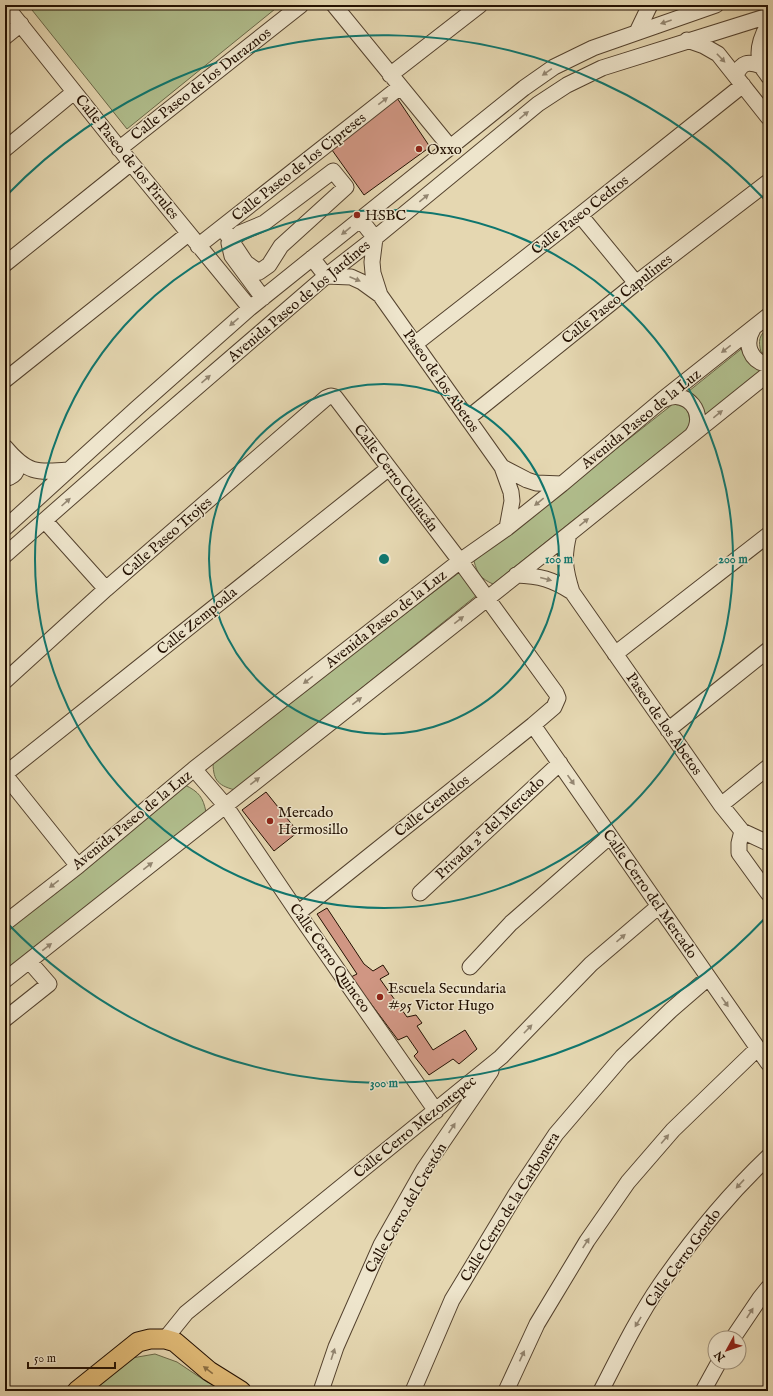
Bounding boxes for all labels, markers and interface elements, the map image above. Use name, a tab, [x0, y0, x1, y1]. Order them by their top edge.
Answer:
one-way arrow	[660, 19, 672, 25]
street label: Calle Paseo de los Duraznos	[127, 23, 275, 145]
one-way arrow	[716, 53, 726, 63]
one-way arrow	[541, 68, 552, 76]
street label: Calle Paseo de los Pirules	[71, 91, 183, 223]
one-way arrow	[377, 97, 388, 105]
street label: Calle Paseo de los Cipreses	[228, 109, 370, 225]
one-way arrow	[519, 111, 530, 120]
place label: Oxxo	[427, 140, 462, 159]
marker: Oxxo	[414, 144, 424, 154]
street label: Calle Paseo Cedros	[527, 171, 633, 259]
one-way arrow	[418, 193, 429, 202]
place label: HSBC	[365, 206, 406, 225]
marker: HSBC	[352, 210, 362, 220]
one-way arrow	[340, 226, 351, 235]
street label: Avenida Paseo de los Jardines	[223, 236, 374, 367]
street label: Calle Paseo Capulines	[558, 250, 676, 348]
one-way arrow	[350, 277, 362, 283]
one-way arrow	[230, 317, 239, 326]
street label: Paseo de los Abetos	[399, 326, 483, 436]
one-way arrow	[721, 345, 732, 354]
street label: Avenida Paseo de la Luz	[576, 365, 705, 474]
one-way arrow	[200, 375, 211, 384]
one-way arrow	[713, 410, 724, 419]
street label: Calle Cerro Culiacán	[349, 421, 443, 535]
street label: Calle Paseo Trojes	[118, 493, 216, 581]
one-way arrow	[61, 497, 71, 507]
one-way arrow	[533, 498, 544, 507]
one-way arrow	[579, 518, 590, 526]
centre of rings	[377, 552, 391, 566]
text: 100 m	[545, 552, 574, 567]
text: 200 m	[718, 552, 748, 567]
street label: Avenida Paseo de la Luz	[321, 566, 451, 673]
one-way arrow	[540, 576, 552, 582]
street label: Calle Zempoala	[153, 583, 241, 659]
one-way arrow	[454, 616, 465, 625]
street label: Paseo de los Abetos	[622, 669, 706, 779]
one-way arrow	[303, 676, 314, 684]
one-way arrow	[352, 696, 363, 705]
street label: Avenida Paseo de la Luz	[67, 766, 196, 875]
street label: Calle Gemelos	[391, 771, 473, 841]
street label: Privada 2ª del Mercado	[431, 772, 549, 884]
one-way arrow	[567, 775, 575, 786]
one-way arrow	[250, 777, 261, 786]
place label: Mercado Hermosillo	[278, 803, 348, 839]
marker: Mercado Hermosillo	[265, 816, 275, 826]
street label: Calle Cerro del Mercado	[598, 826, 702, 962]
one-way arrow	[143, 862, 154, 871]
one-way arrow	[49, 880, 60, 888]
street label: Calle Cerro Quinceo	[285, 900, 375, 1016]
one-way arrow	[616, 934, 625, 943]
one-way arrow	[41, 943, 52, 951]
place label: Escuela Secundaria #95 Victor Hugo	[388, 979, 506, 1015]
marker: Escuela Secundaria #95 Victor Hugo	[375, 992, 385, 1002]
one-way arrow	[721, 997, 729, 1008]
one-way arrow	[523, 1024, 533, 1034]
street label: Calle Cerro Mezontepec	[350, 1072, 480, 1182]
text: 300 m	[370, 1076, 399, 1091]
one-way arrow	[448, 1123, 456, 1133]
street label: Calle Cerro de la Carbonera	[456, 1128, 564, 1285]
one-way arrow	[660, 1134, 669, 1145]
street label: Calle Cerro del Crestón	[361, 1139, 451, 1276]
one-way arrow	[735, 1179, 745, 1189]
street label: Calle Cerro Gordo	[641, 1205, 725, 1311]
one-way arrow	[582, 1237, 590, 1248]
one-way arrow	[746, 1307, 754, 1318]
one-way arrow	[635, 1316, 642, 1328]
north arrow	[707, 1330, 747, 1370]
scale bar	[28, 1344, 115, 1370]
text: N	[711, 1347, 729, 1365]
one-way arrow	[330, 1348, 336, 1360]
one-way arrow	[519, 1350, 525, 1361]
text: 50 m	[34, 1351, 56, 1366]
one-way arrow	[203, 1366, 214, 1374]

